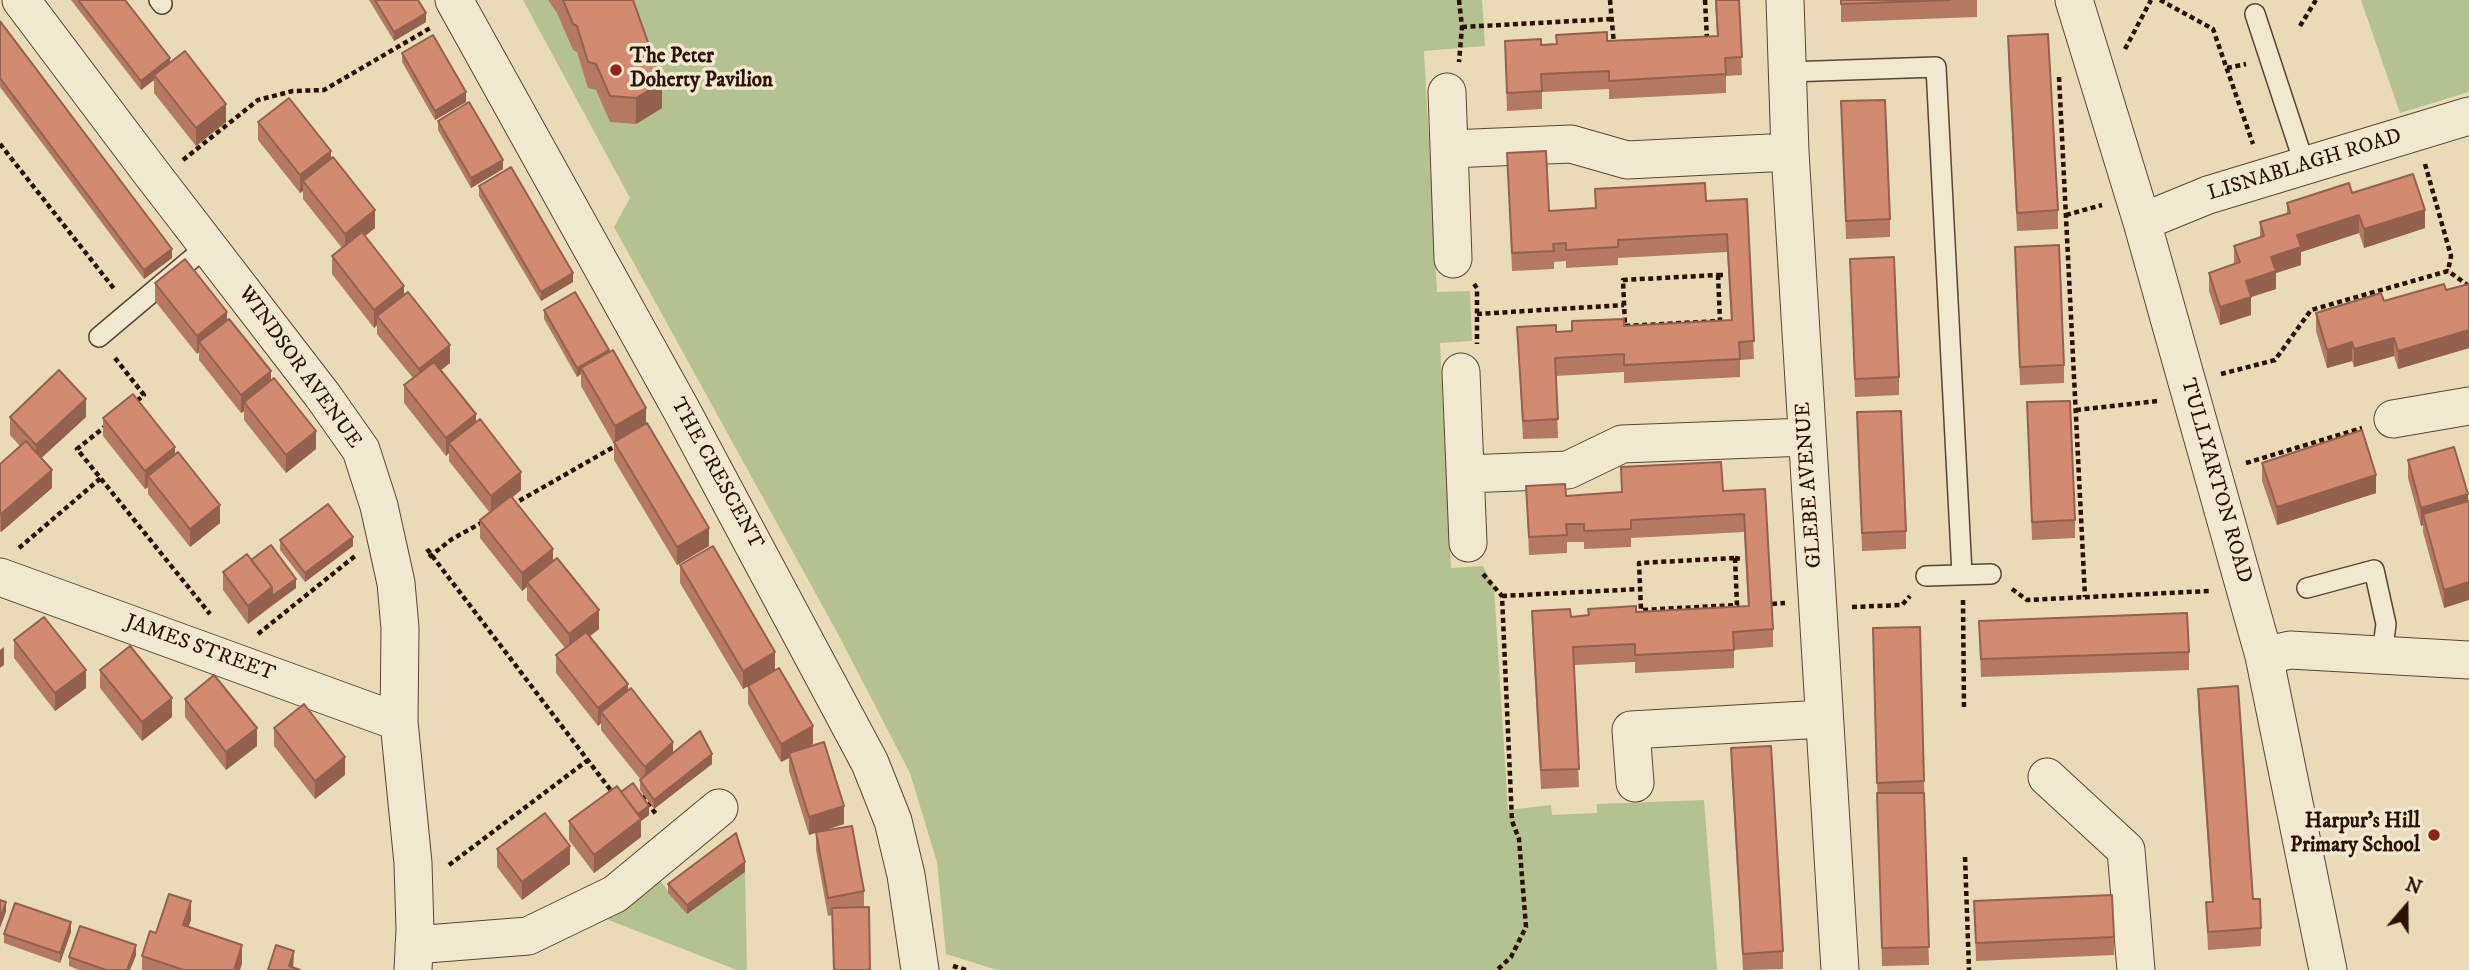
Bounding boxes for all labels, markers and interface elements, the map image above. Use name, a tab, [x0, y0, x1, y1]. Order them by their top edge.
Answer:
place label: The Peter Doherty Pavilion	[630, 45, 773, 95]
marker: The Peter Doherty Pavilion	[608, 62, 624, 78]
street label: LISNABLAGH ROAD	[2205, 125, 2405, 207]
street label: WINDSOR AVENUE	[232, 282, 366, 454]
street label: TULLYARTON ROAD	[2174, 376, 2256, 586]
street label: THE CRESCENT	[664, 394, 768, 554]
street label: GLEBE AVENUE	[1792, 401, 1828, 569]
street label: JAMES STREET	[122, 610, 278, 688]
place label: Harpur's Hill Primary School	[2290, 810, 2420, 860]
marker: Harpur's Hill Primary School	[2426, 827, 2442, 843]
north arrow	[2371, 872, 2441, 942]
text: N	[2402, 873, 2425, 900]

